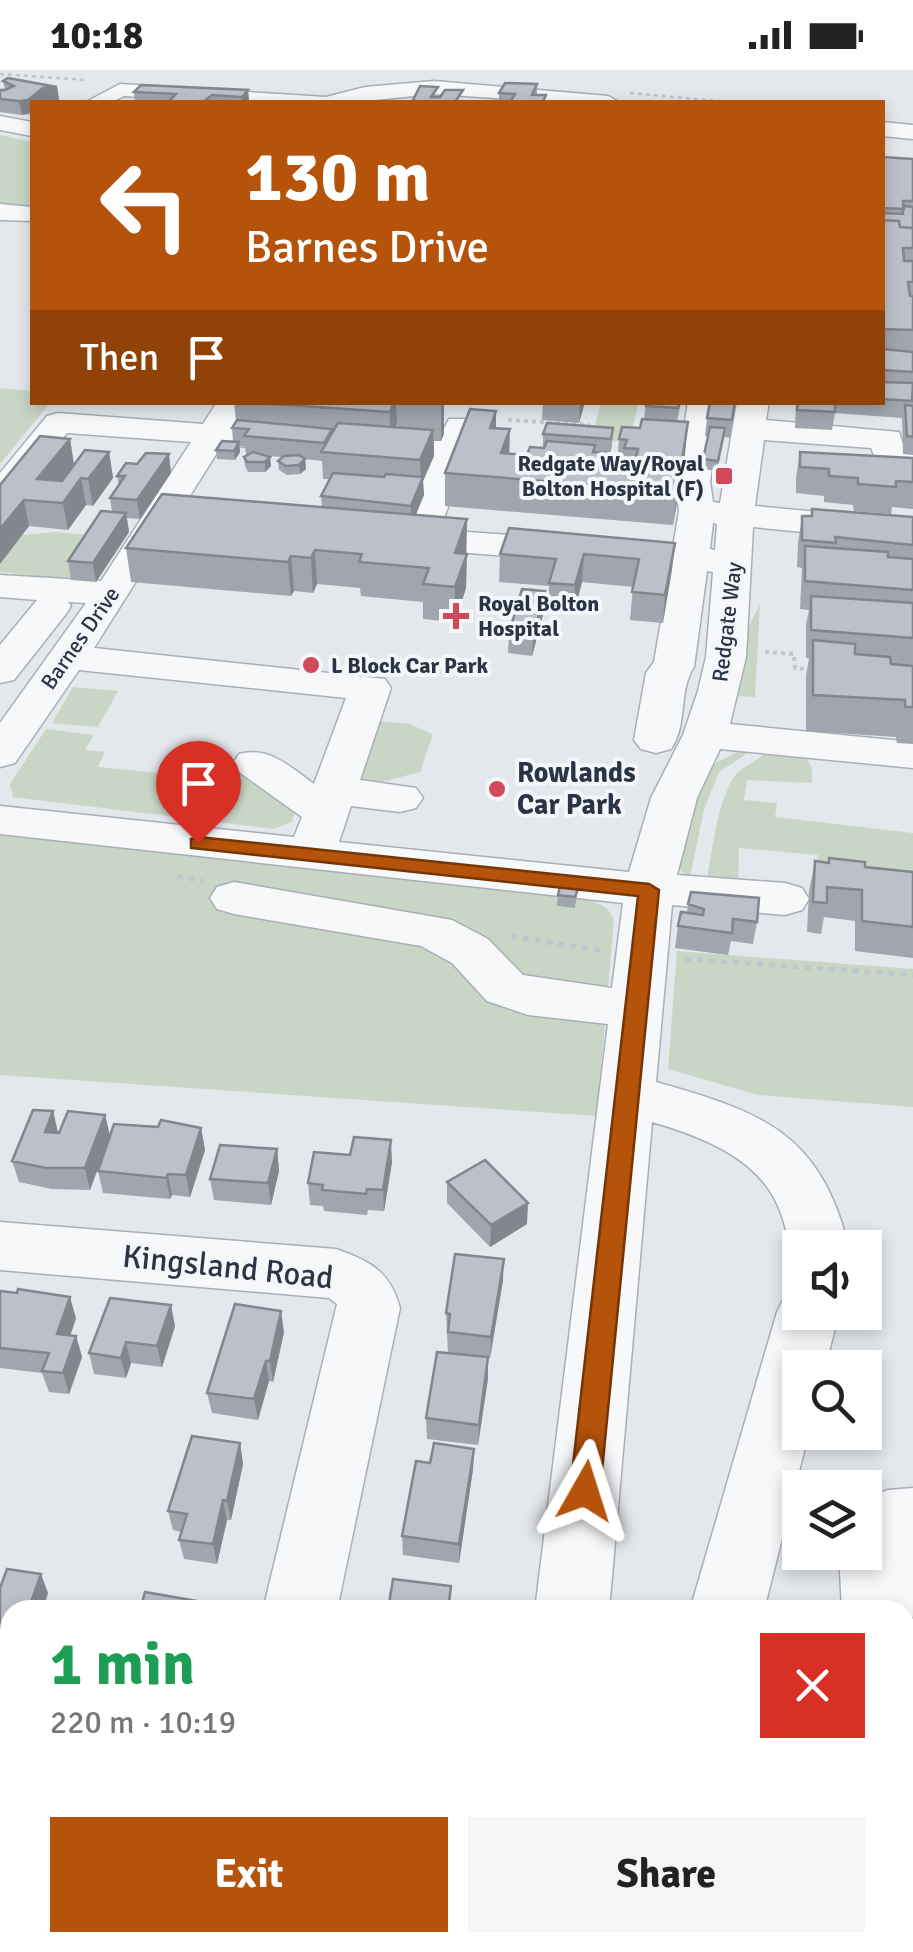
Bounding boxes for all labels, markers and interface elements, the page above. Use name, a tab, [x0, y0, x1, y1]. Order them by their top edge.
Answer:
text: 10:18	[50, 12, 143, 59]
text: 130 m	[245, 134, 430, 220]
icon: left	[80, 140, 210, 270]
text: Barnes Drive	[245, 220, 489, 275]
icon: arrive	[179, 330, 234, 385]
text: Then	[80, 334, 159, 381]
place label: Redgate Way/Royal Bolton Hospital (F)	[518, 450, 704, 502]
marker: Redgate Way/Royal Bolton Hospital (F)	[713, 465, 735, 487]
street label: Redgate Way	[706, 560, 748, 683]
street label: Barnes Drive	[35, 581, 125, 695]
place label: Royal Bolton Hospital	[478, 590, 599, 642]
marker: Royal Bolton Hospital	[443, 603, 469, 629]
place label: L Block Car Park	[331, 652, 489, 679]
marker: L Block Car Park	[300, 654, 322, 676]
pin	[156, 741, 241, 844]
icon: arrive	[171, 756, 226, 811]
place label: Rowlands Car Park	[517, 756, 636, 822]
marker: Rowlands Car Park	[486, 778, 508, 800]
map controls	[782, 1230, 882, 1570]
button: sound	[782, 1230, 882, 1330]
street label: Kingsland Road	[121, 1237, 335, 1297]
button: search	[782, 1350, 882, 1450]
position arrow	[533, 1439, 637, 1543]
button: layers	[782, 1470, 882, 1570]
text: 1 min	[50, 1628, 195, 1702]
button: close	[760, 1633, 865, 1738]
text: 220 m · 10:19	[50, 1703, 236, 1742]
button: Exit	[50, 1817, 448, 1932]
button: Share	[468, 1817, 865, 1932]

